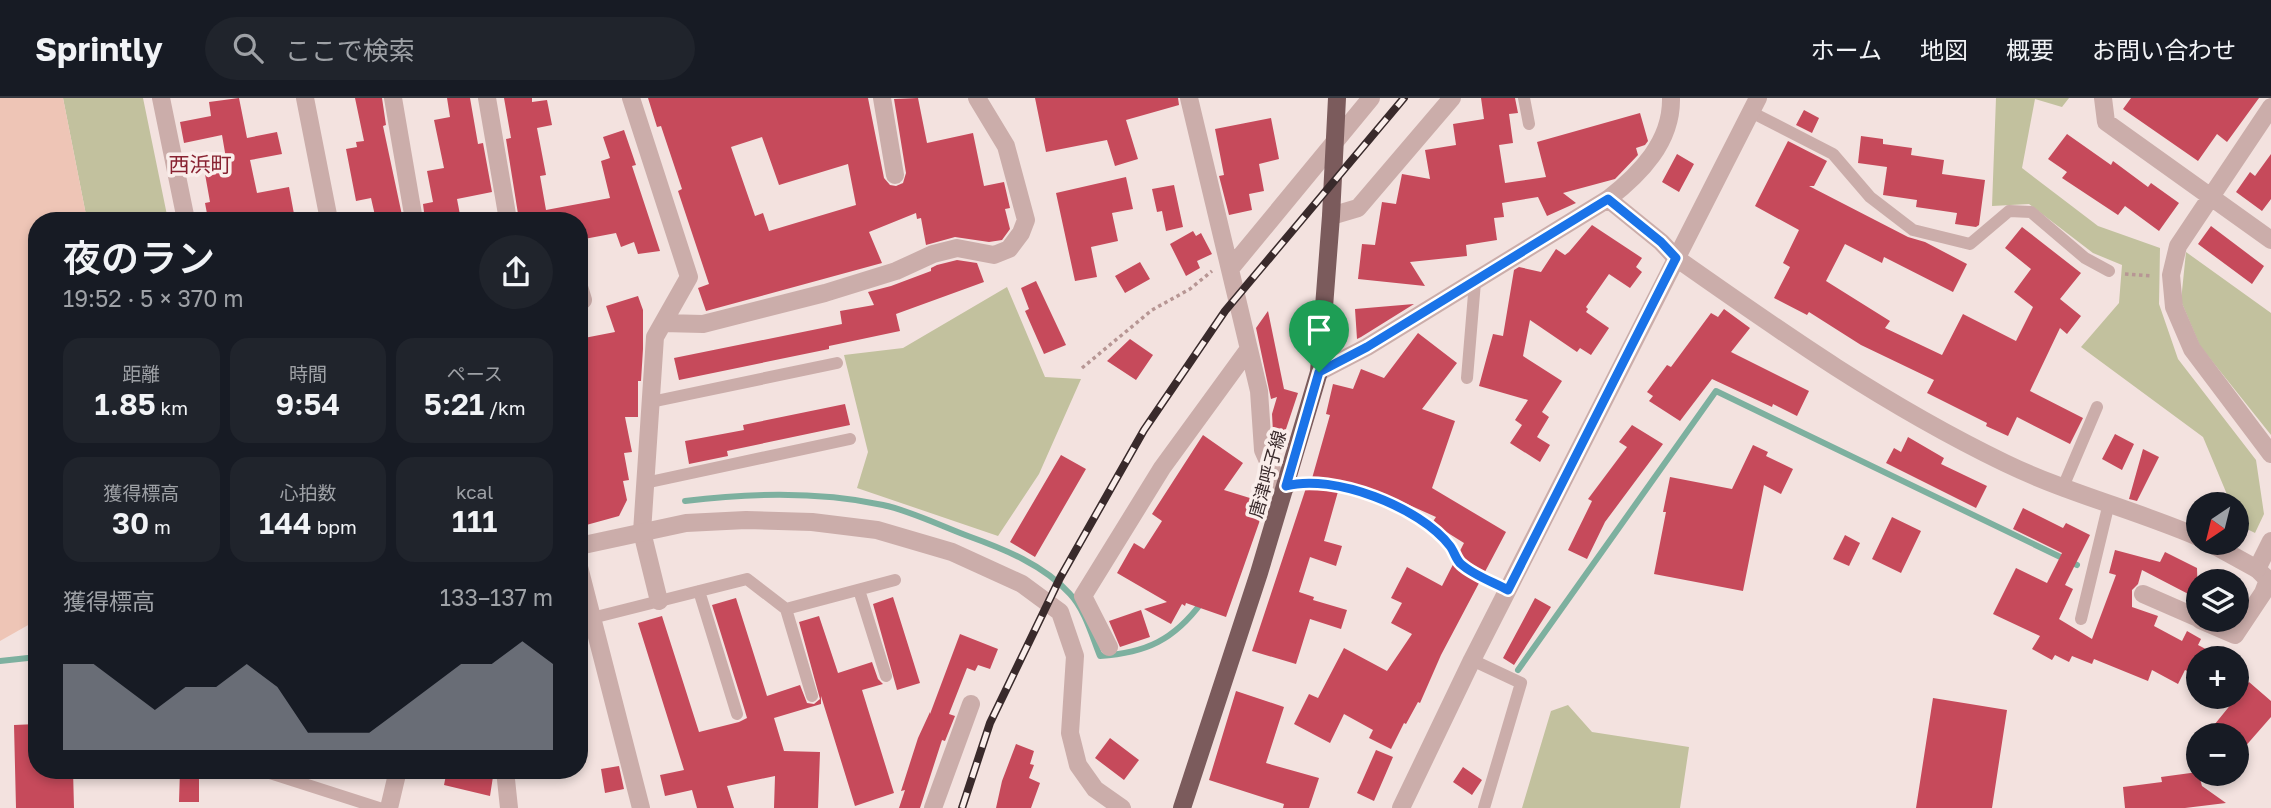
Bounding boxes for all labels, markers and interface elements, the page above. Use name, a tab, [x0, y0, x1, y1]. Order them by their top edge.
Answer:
search box	[205, 17, 695, 80]
text: Sprintly	[35, 29, 163, 68]
icon: search	[229, 29, 267, 67]
text: ここで検索	[285, 35, 415, 66]
text: ホーム	[1811, 35, 1882, 64]
text: 地図	[1920, 35, 1968, 64]
text: 概要	[2006, 35, 2054, 64]
text: お問い合わせ	[2092, 35, 2236, 64]
district label: 西浜町	[169, 151, 232, 177]
text: 夜のラン	[63, 235, 215, 280]
button: share	[479, 235, 553, 309]
text: 19:52 · 5 × 370 m	[63, 284, 244, 312]
pin	[1289, 300, 1349, 372]
icon: arrive	[1300, 311, 1338, 349]
text: 距離	[122, 362, 160, 385]
text: 時間	[289, 362, 327, 385]
text: ペース	[447, 362, 503, 385]
text: 1.85	[95, 386, 156, 422]
text: 9:54	[276, 386, 340, 422]
text: 5:21	[424, 386, 484, 422]
text: km	[156, 396, 188, 419]
text: /km	[484, 396, 526, 419]
street label: 唐津呼子線	[1244, 428, 1290, 520]
text: kcal	[456, 480, 493, 503]
text: 獲得標高	[103, 481, 179, 504]
text: 心拍数	[279, 481, 337, 504]
north arrow	[2186, 492, 2249, 555]
map controls	[2186, 492, 2249, 786]
text: 111	[452, 503, 497, 539]
text: 30	[112, 505, 149, 541]
text: 144	[259, 505, 312, 541]
text: m	[149, 515, 171, 538]
text: bpm	[312, 515, 357, 538]
button: layers	[2186, 569, 2249, 632]
text: 133–137 m	[440, 583, 553, 611]
text: 獲得標高	[63, 587, 155, 615]
button: +	[2186, 646, 2249, 709]
button: −	[2186, 723, 2249, 786]

